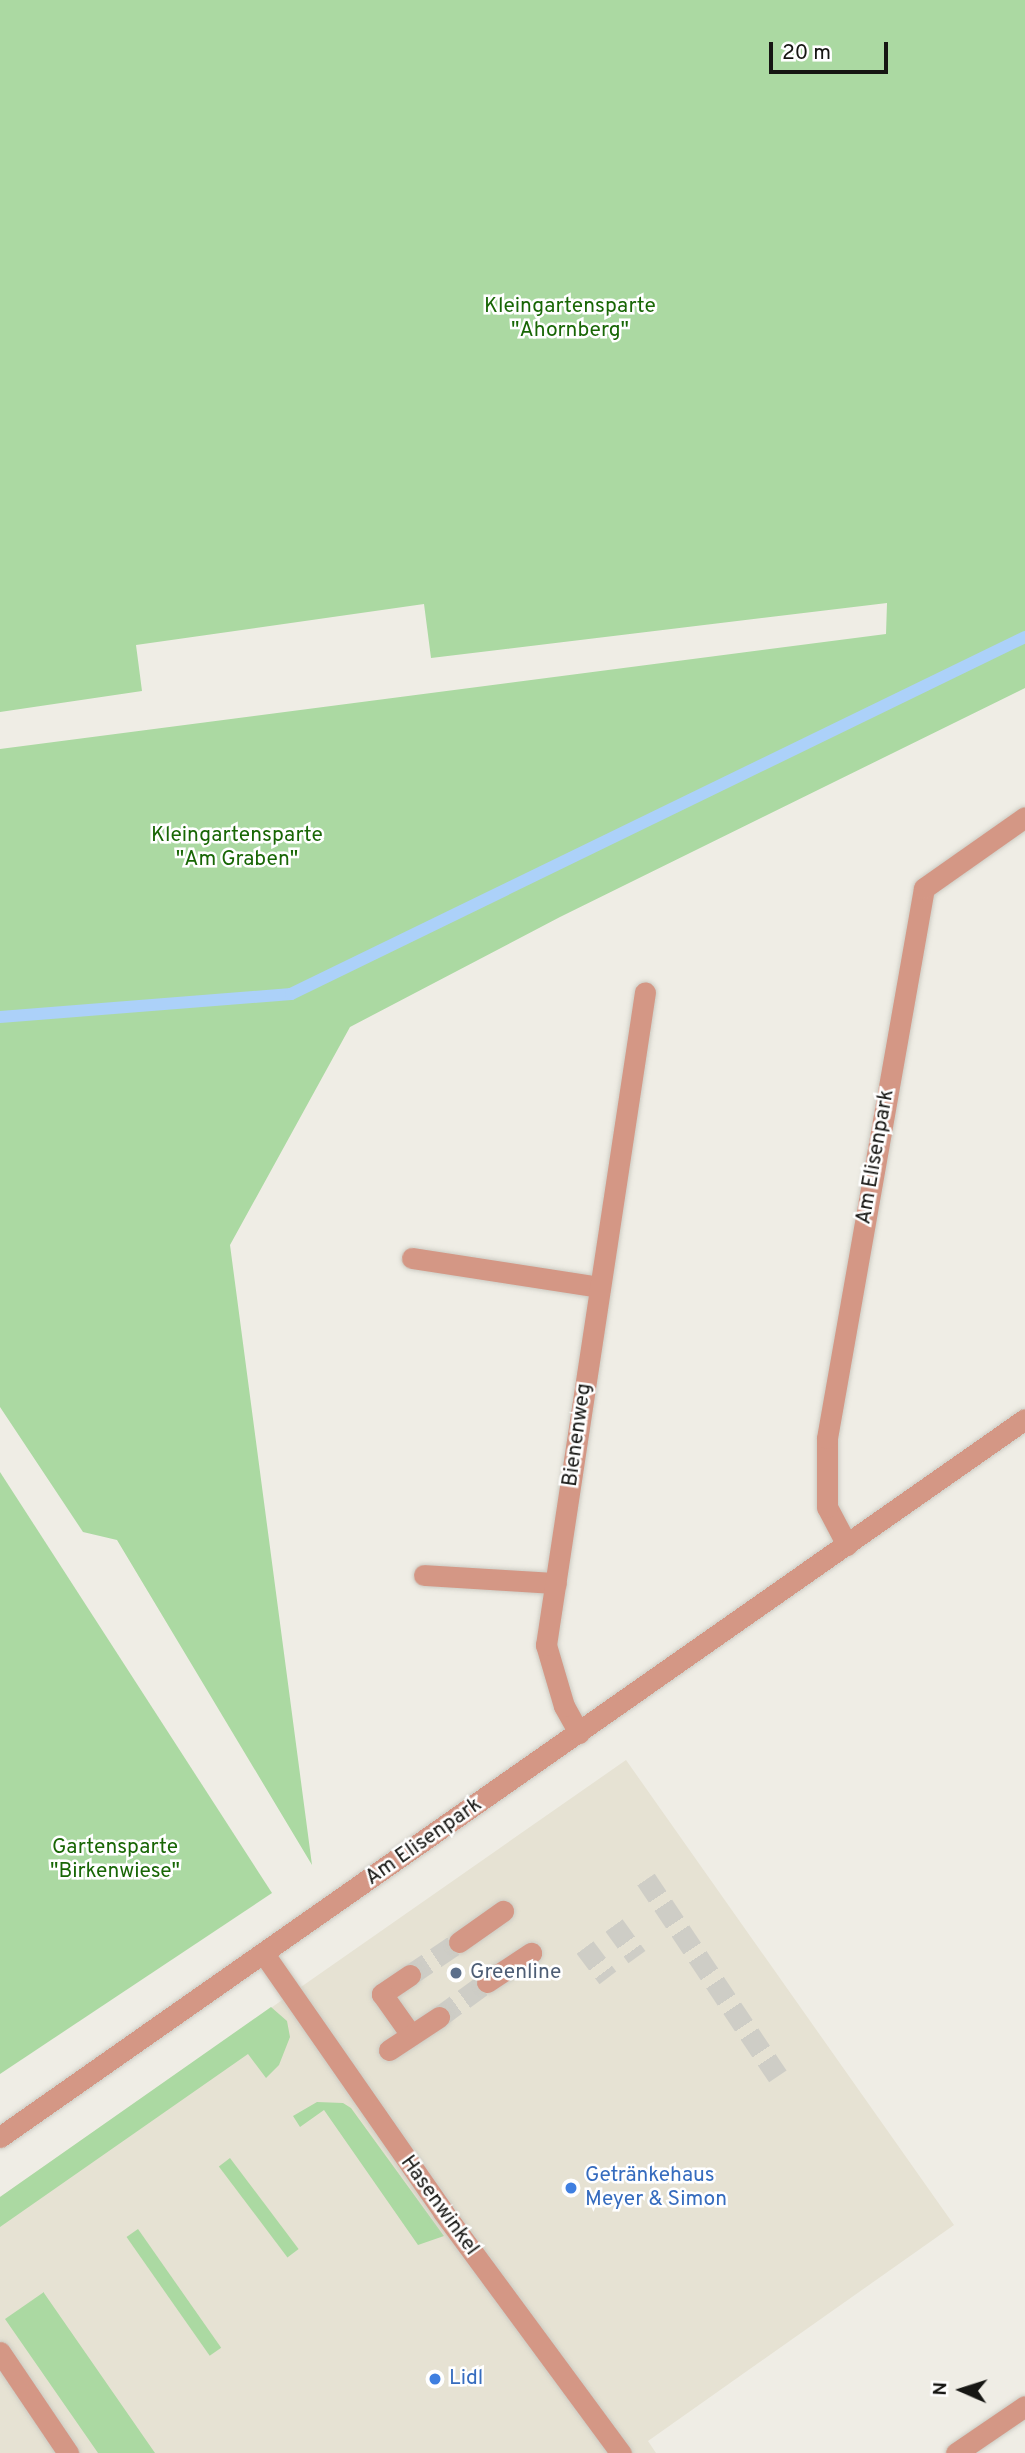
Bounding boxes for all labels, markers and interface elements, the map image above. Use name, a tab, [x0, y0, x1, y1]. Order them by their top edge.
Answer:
scale bar	[773, 28, 892, 72]
text: 20 m	[782, 40, 831, 67]
park label: Kleingartensparte "Ahornberg"	[484, 294, 656, 344]
park label: Kleingartensparte "Am Graben"	[151, 823, 323, 873]
street label: Am Elisenpark	[852, 1088, 900, 1226]
street label: Bienenweg	[558, 1382, 598, 1488]
street label: Am Elisenpark	[361, 1793, 487, 1891]
park label: Gartensparte "Birkenwiese"	[50, 1835, 180, 1885]
place label: Greenline	[470, 1960, 561, 1986]
marker: Greenline	[448, 1965, 464, 1981]
street label: Hasenwinkel	[394, 2151, 484, 2261]
place label: Getränkehaus Meyer & Simon	[585, 2163, 727, 2213]
marker: Getränkehaus Meyer & Simon	[563, 2180, 579, 2196]
north arrow	[927, 2355, 997, 2425]
place label: Lidl	[449, 2366, 483, 2392]
marker: Lidl	[427, 2371, 443, 2387]
text: N	[929, 2381, 953, 2396]

